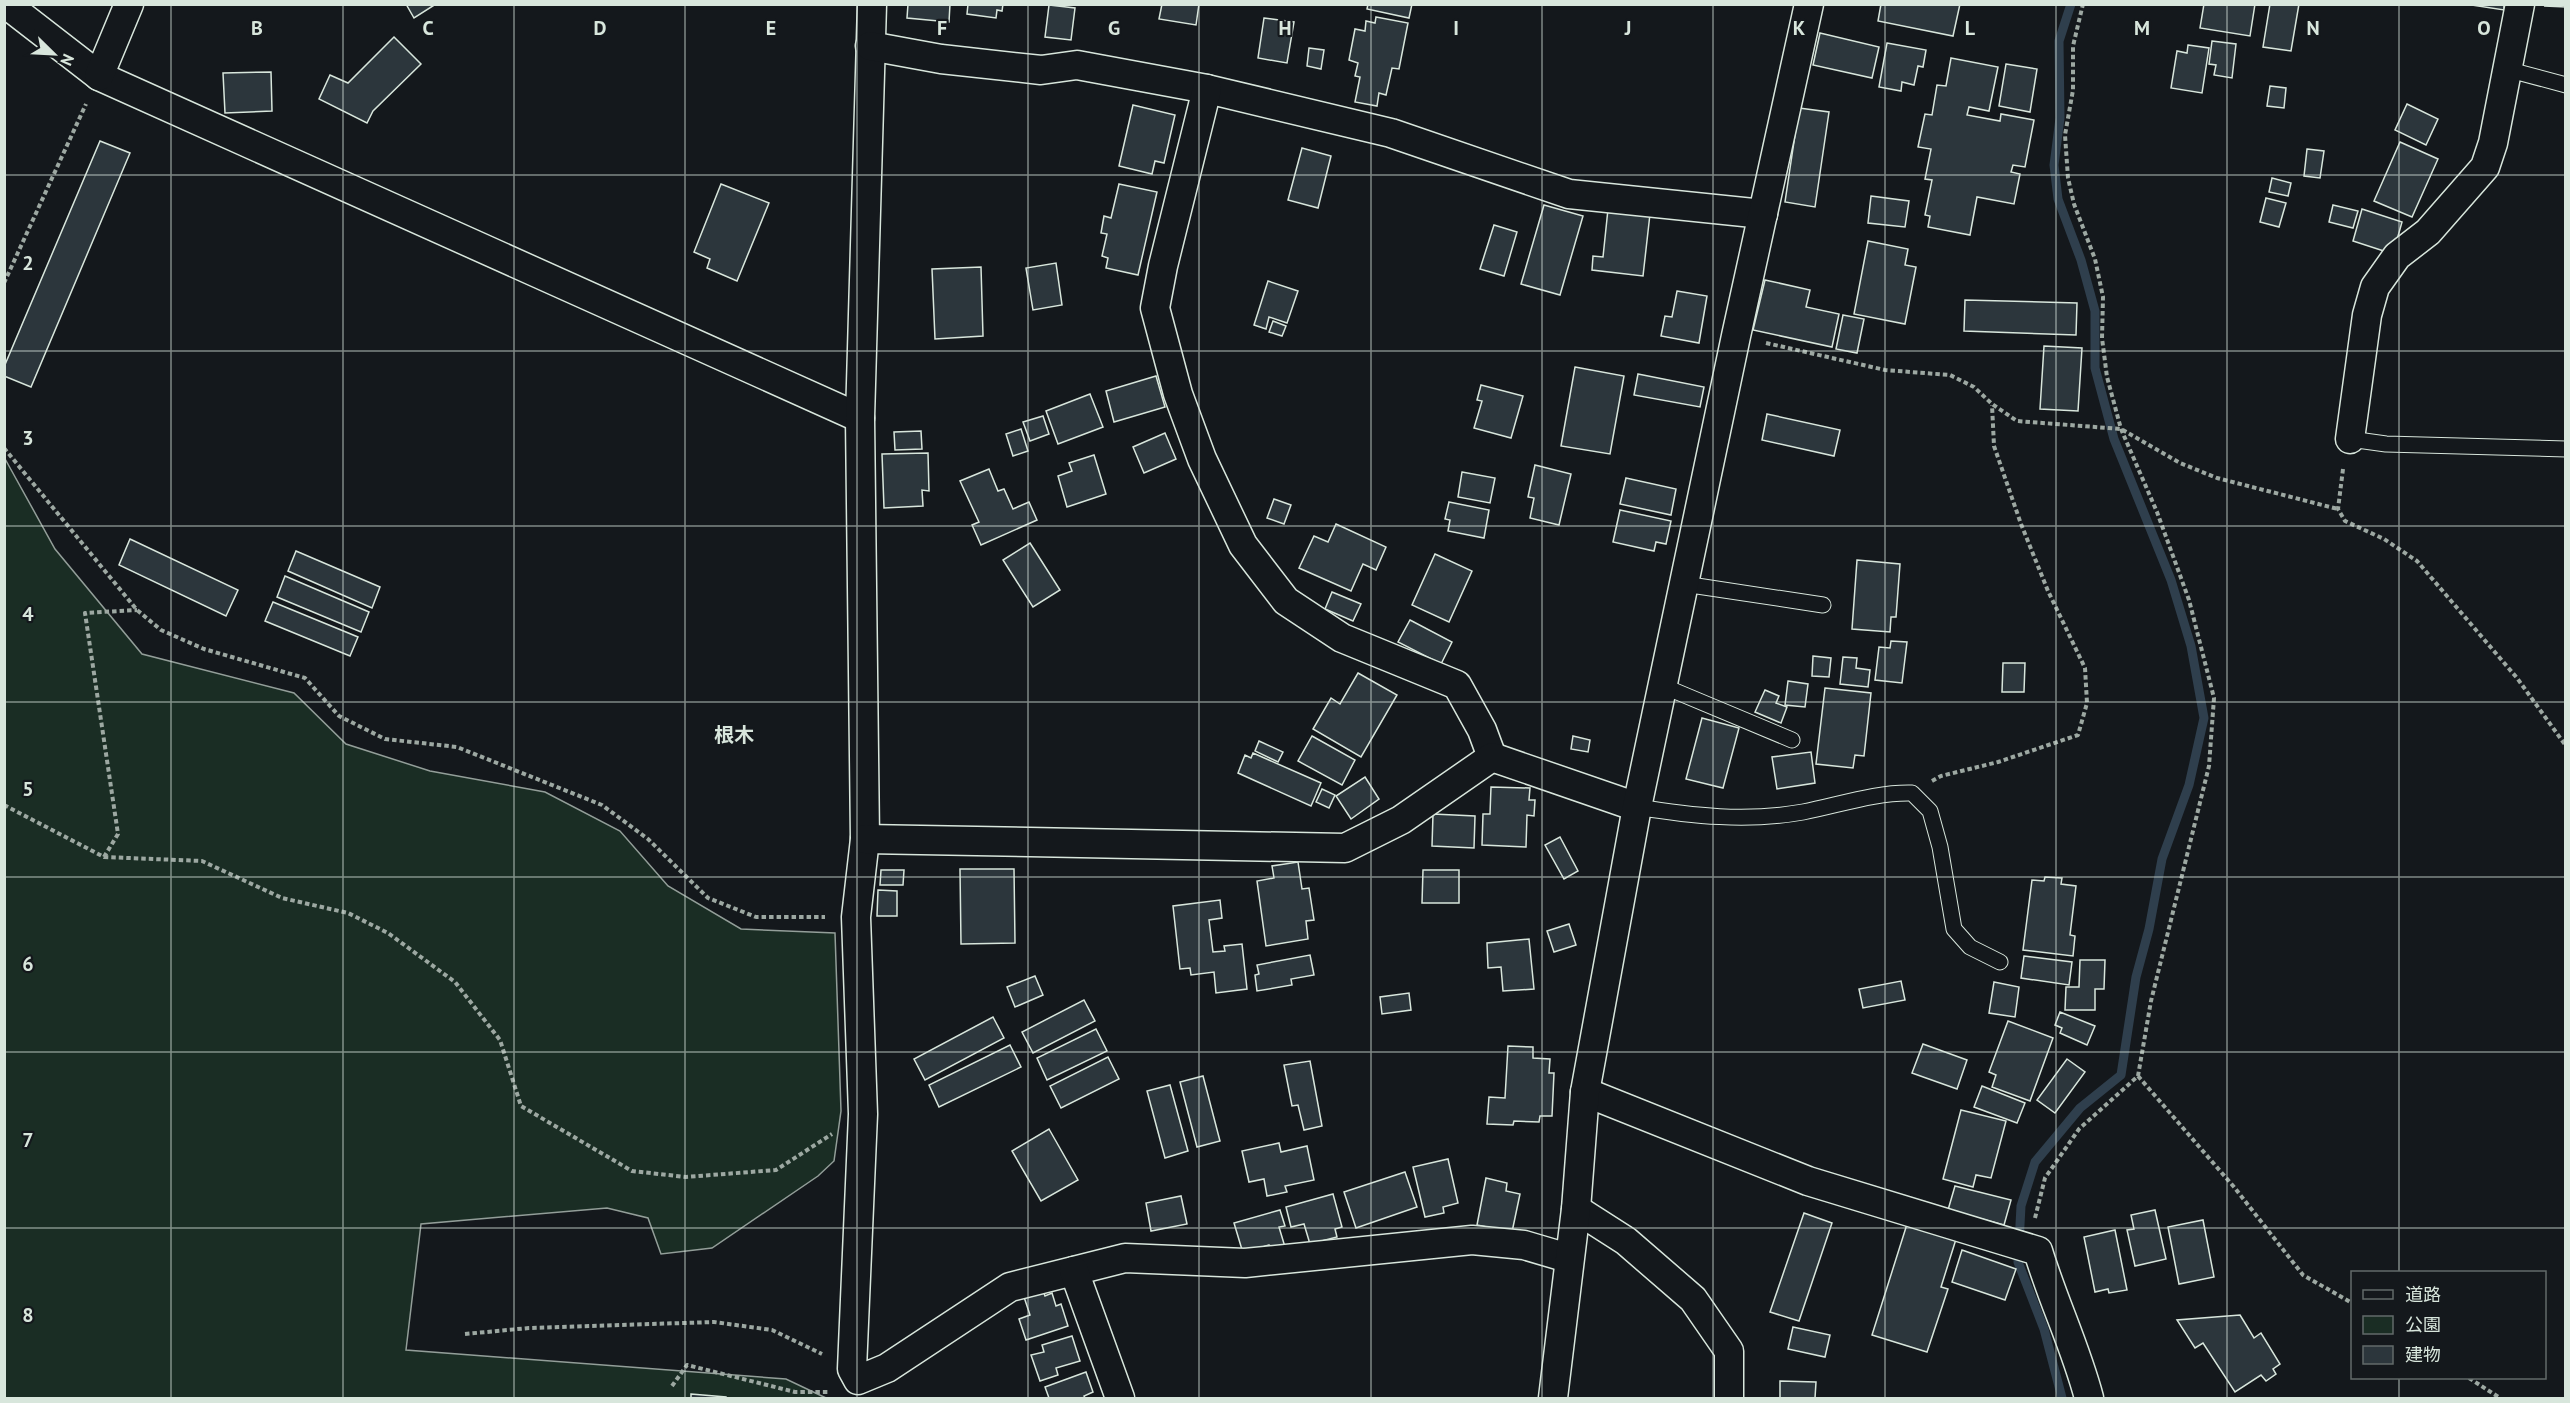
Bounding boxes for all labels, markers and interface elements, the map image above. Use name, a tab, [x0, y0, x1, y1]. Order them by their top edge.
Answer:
text: B	[251, 15, 263, 41]
text: C	[422, 15, 434, 41]
text: D	[594, 15, 607, 41]
text: E	[766, 15, 776, 41]
text: F	[937, 15, 947, 41]
text: G	[1108, 15, 1120, 41]
text: H	[1278, 15, 1292, 41]
text: I	[1453, 15, 1459, 41]
text: J	[1624, 15, 1631, 41]
text: K	[1793, 15, 1806, 41]
text: L	[1965, 15, 1976, 41]
text: M	[2134, 15, 2150, 41]
text: N	[2306, 15, 2320, 41]
text: O	[2477, 15, 2491, 41]
north arrow	[24, 24, 84, 84]
text: N	[56, 51, 79, 69]
text: 2	[22, 250, 34, 276]
text: 3	[22, 425, 34, 451]
text: 4	[22, 601, 34, 627]
district label: 根木	[714, 722, 754, 748]
text: 5	[22, 776, 34, 802]
text: 6	[22, 951, 34, 977]
text: 7	[22, 1127, 34, 1153]
legend	[2351, 1271, 2546, 1379]
text: 道路	[2405, 1283, 2441, 1306]
text: 8	[22, 1302, 34, 1328]
text: 公園	[2405, 1313, 2441, 1336]
text: 建物	[2405, 1343, 2441, 1366]

